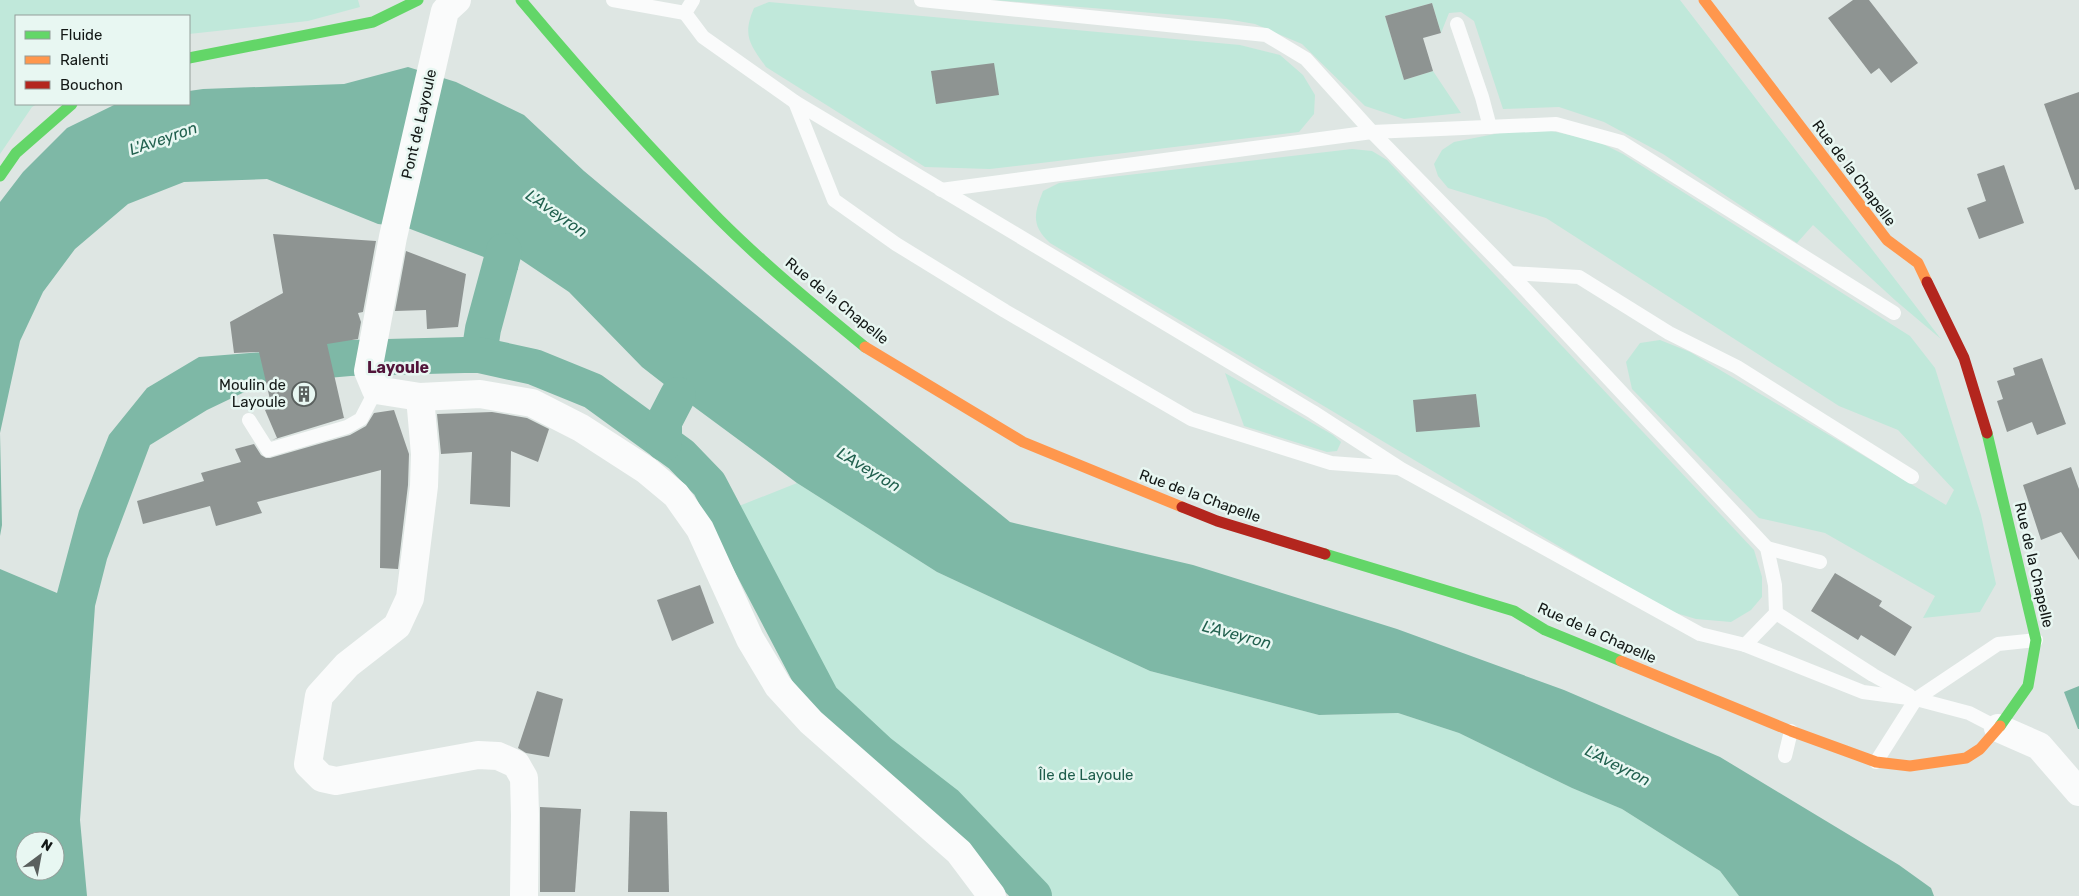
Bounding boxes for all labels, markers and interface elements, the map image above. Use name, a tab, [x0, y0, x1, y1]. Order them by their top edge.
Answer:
legend	[15, 15, 190, 105]
text: Fluide	[60, 26, 102, 44]
text: Ralenti	[60, 51, 109, 69]
street label: Pont de Layoule	[398, 67, 440, 181]
text: Bouchon	[60, 76, 123, 94]
street label: Rue de la Chapelle	[1808, 116, 1900, 230]
water label: L'Aveyron	[127, 118, 200, 159]
water label: L'Aveyron	[522, 185, 591, 241]
street label: Rue de la Chapelle	[782, 254, 892, 348]
district label: Layoule	[367, 358, 429, 377]
place label: Moulin de Layoule	[219, 376, 286, 411]
building icon: Moulin de Layoule	[291, 381, 317, 407]
water label: L'Aveyron	[834, 443, 904, 496]
street label: Rue de la Chapelle	[1137, 466, 1263, 526]
street label: Rue de la Chapelle	[2011, 501, 2057, 629]
street label: Rue de la Chapelle	[1535, 599, 1659, 667]
water label: L'Aveyron	[1200, 616, 1273, 653]
water label: L'Aveyron	[1582, 741, 1654, 790]
park label: Île de Layoule	[1037, 766, 1134, 784]
north arrow	[15, 831, 65, 881]
text: N	[38, 836, 55, 855]

